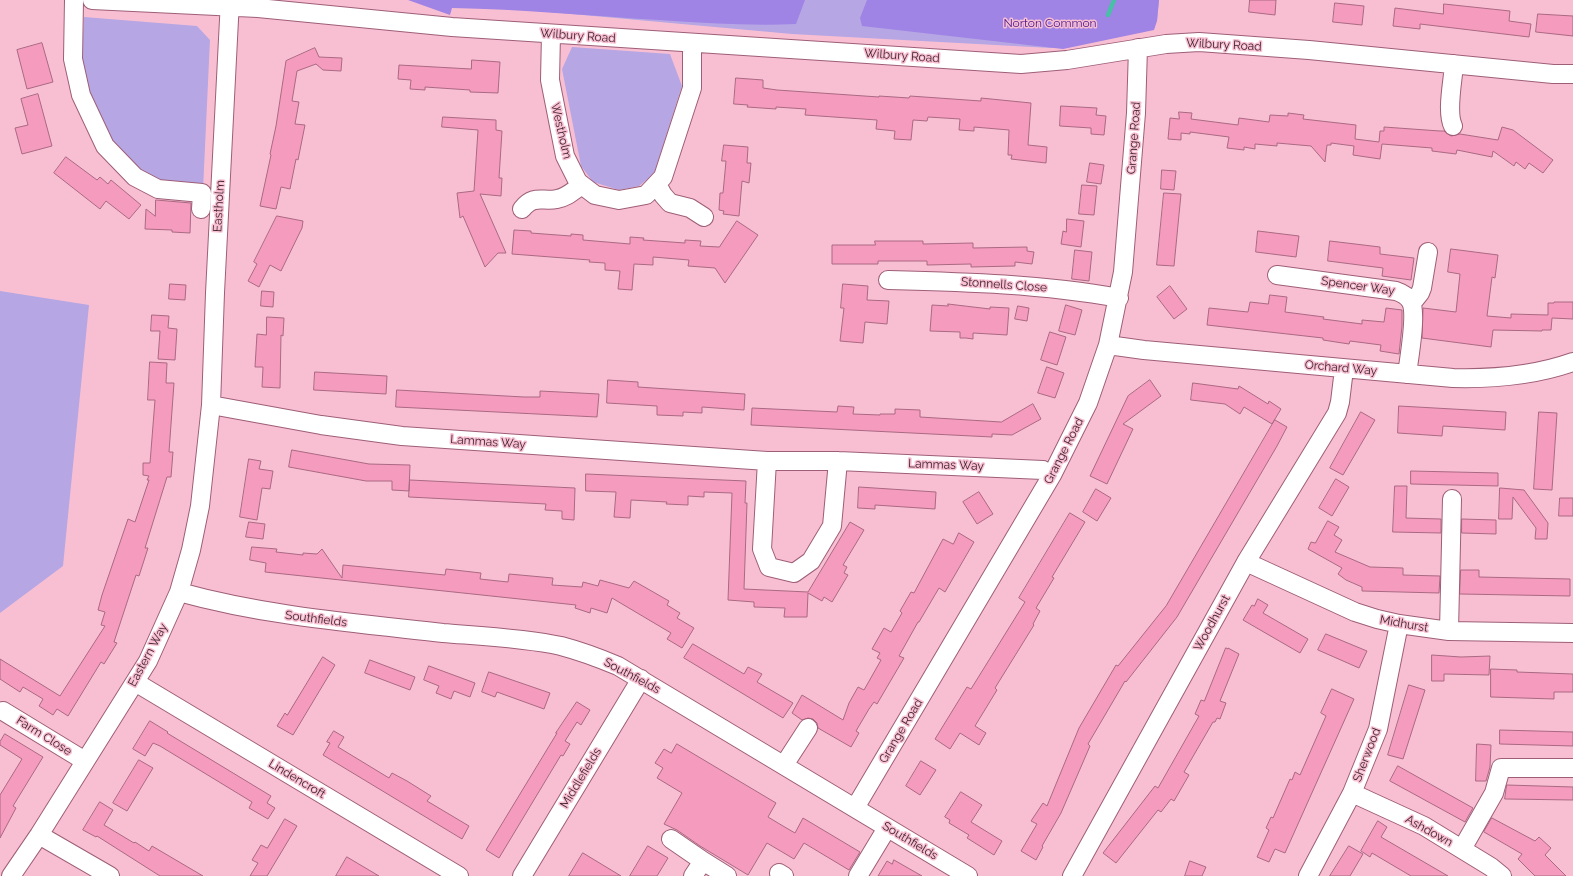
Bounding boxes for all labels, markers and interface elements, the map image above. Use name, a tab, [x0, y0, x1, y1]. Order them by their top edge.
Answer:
park label: Norton Common	[1003, 16, 1097, 30]
street label: Wilbury Road	[540, 26, 616, 46]
street label: Wilbury Road	[1186, 36, 1262, 54]
street label: Wilbury Road	[864, 46, 940, 66]
street label: Grange Road	[1124, 101, 1144, 175]
street label: Westholm	[548, 102, 574, 160]
street label: Eastholm	[210, 180, 228, 232]
street label: Spencer Way	[1320, 274, 1396, 298]
street label: Stonnells Close	[961, 275, 1047, 295]
street label: Orchard Way	[1304, 358, 1378, 378]
street label: Grange Road	[1041, 415, 1087, 487]
street label: Lammas Way	[450, 432, 526, 452]
street label: Lammas Way	[908, 456, 984, 474]
street label: Woodhurst	[1191, 593, 1233, 653]
street label: Southfields	[284, 608, 348, 630]
street label: Midhurst	[1379, 613, 1429, 635]
street label: Eastern Way	[125, 621, 171, 689]
street label: Southfields	[601, 655, 663, 697]
street label: Grange Road	[876, 696, 926, 766]
street label: Farm Close	[14, 713, 74, 759]
street label: Sherwood	[1350, 726, 1384, 784]
street label: Middlefields	[557, 745, 605, 811]
street label: Lindencroft	[266, 756, 328, 802]
street label: Ashdown	[1403, 812, 1455, 850]
street label: Southfields	[880, 819, 940, 863]

